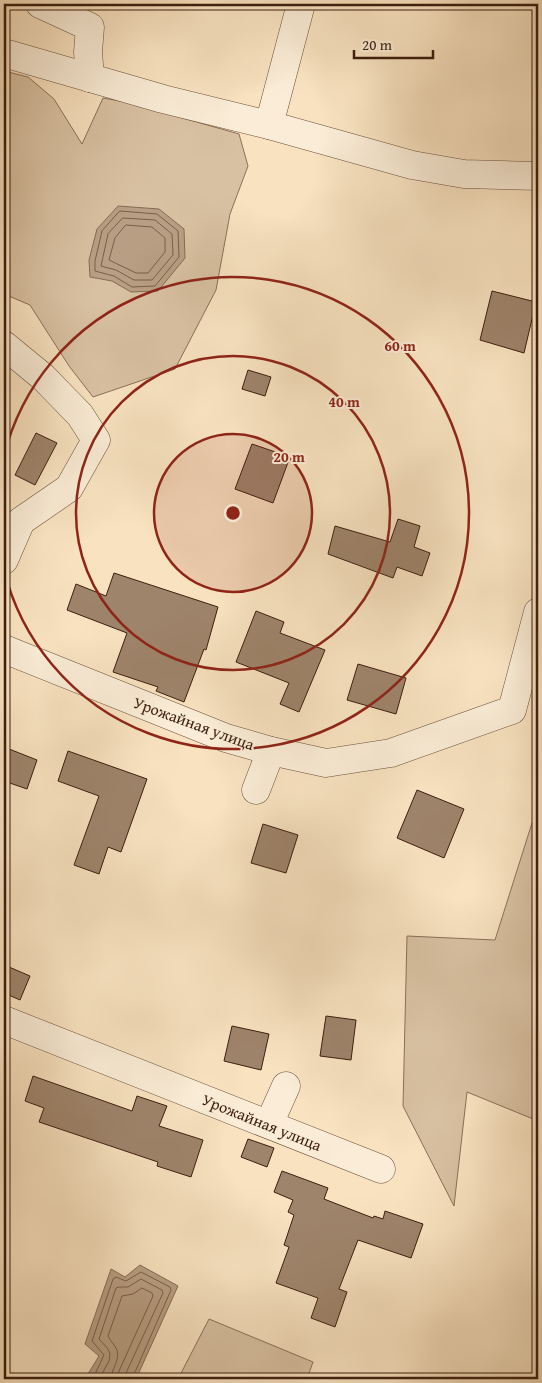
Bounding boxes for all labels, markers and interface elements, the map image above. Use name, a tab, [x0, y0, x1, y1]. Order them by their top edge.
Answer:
scale bar	[354, 28, 433, 60]
text: 20 m	[362, 34, 393, 55]
text: 60 m	[384, 335, 416, 356]
text: 40 m	[328, 391, 360, 412]
text: 20 m	[273, 446, 305, 467]
centre of rings	[224, 504, 242, 522]
street label: Урожайная улица	[130, 690, 258, 756]
street label: Урожайная улица	[199, 1087, 326, 1157]

